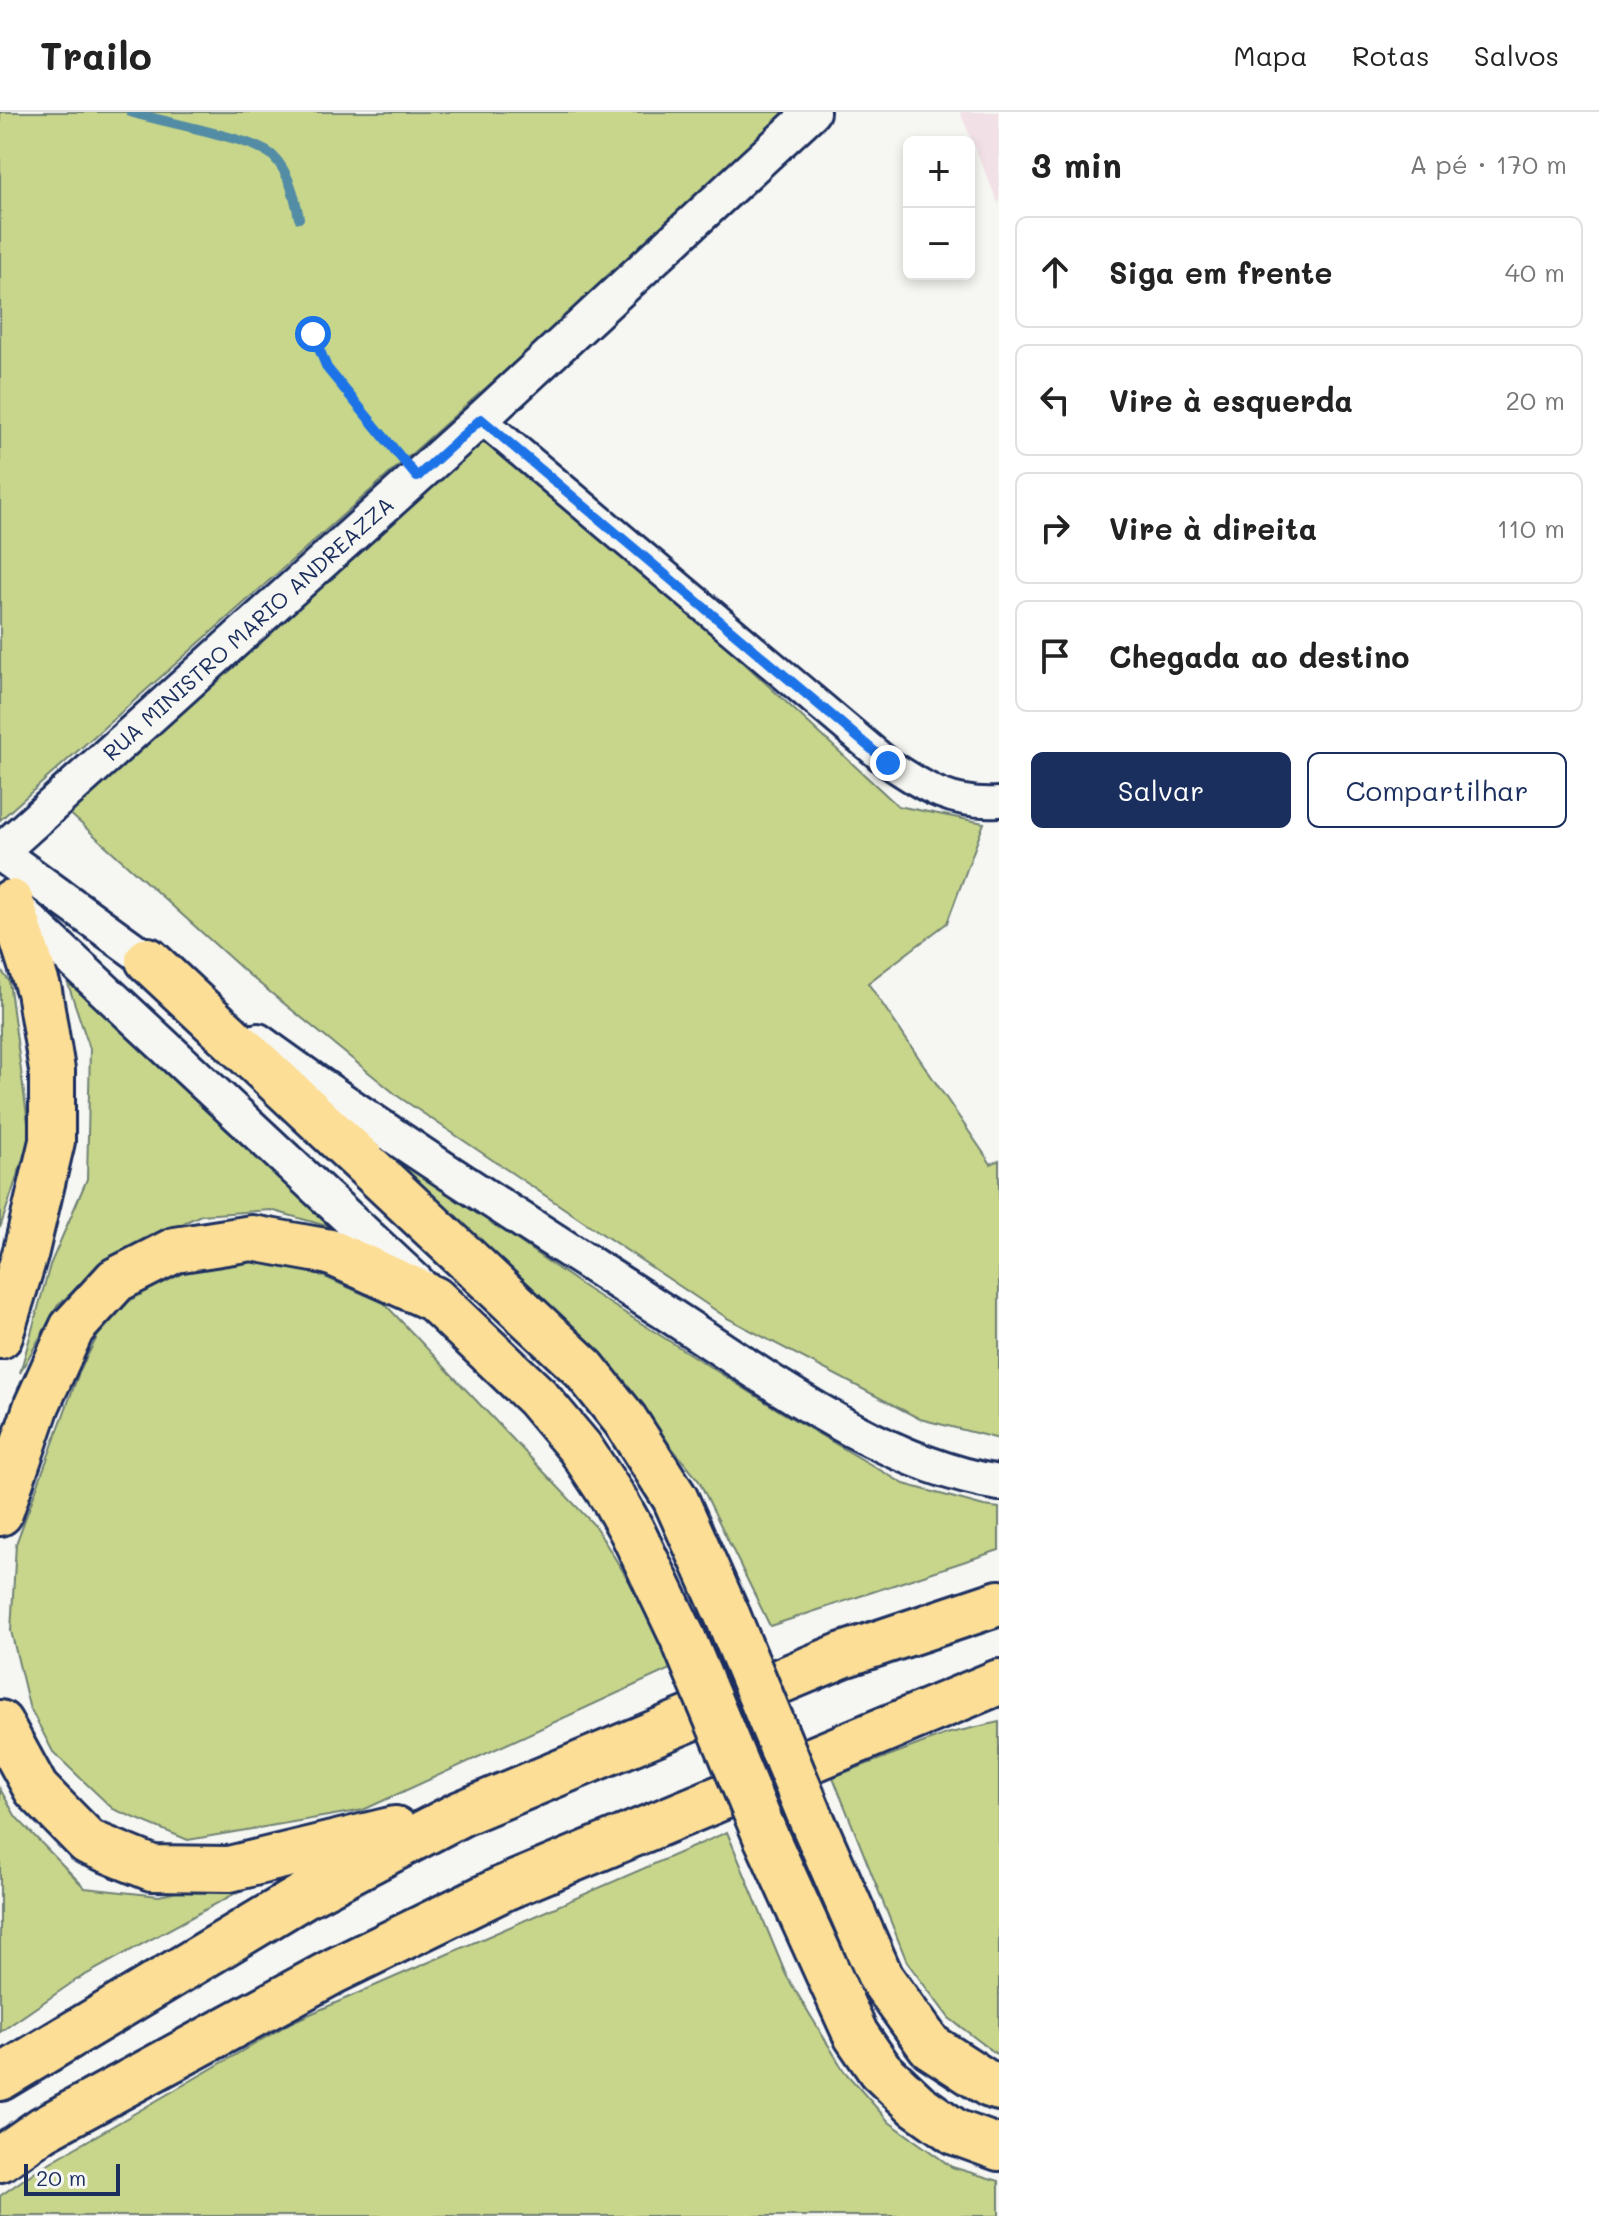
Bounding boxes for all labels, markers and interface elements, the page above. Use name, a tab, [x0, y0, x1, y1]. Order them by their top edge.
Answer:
text: Trailo	[40, 30, 152, 80]
text: Mapa	[1233, 37, 1308, 73]
text: Rotas	[1352, 37, 1430, 73]
text: Salvos	[1474, 37, 1559, 73]
map controls	[903, 136, 975, 280]
button: +	[903, 136, 975, 208]
text: 3 min	[1031, 142, 1122, 187]
text: A pé · 170 m	[1409, 147, 1567, 181]
button: −	[903, 208, 975, 280]
icon: ahead	[1033, 250, 1077, 294]
text: Siga em frente	[1109, 252, 1332, 292]
text: 40 m	[1505, 255, 1565, 289]
route start	[295, 316, 331, 352]
icon: left	[1033, 378, 1077, 422]
text: Vire à esquerda	[1109, 380, 1353, 420]
text: 20 m	[1505, 383, 1565, 417]
street label: RUA MINISTRO MARIO ANDREAZZA	[96, 490, 399, 767]
icon: right	[1033, 506, 1077, 550]
text: Vire à direita	[1109, 508, 1317, 548]
text: 110 m	[1497, 511, 1565, 545]
icon: arrive	[1033, 634, 1077, 678]
text: Chegada ao destino	[1109, 636, 1409, 676]
route end	[870, 745, 906, 781]
button: Salvar	[1031, 752, 1291, 828]
button: Compartilhar	[1307, 752, 1567, 828]
scale bar	[24, 2160, 120, 2196]
text: 20 m	[36, 2163, 86, 2192]

